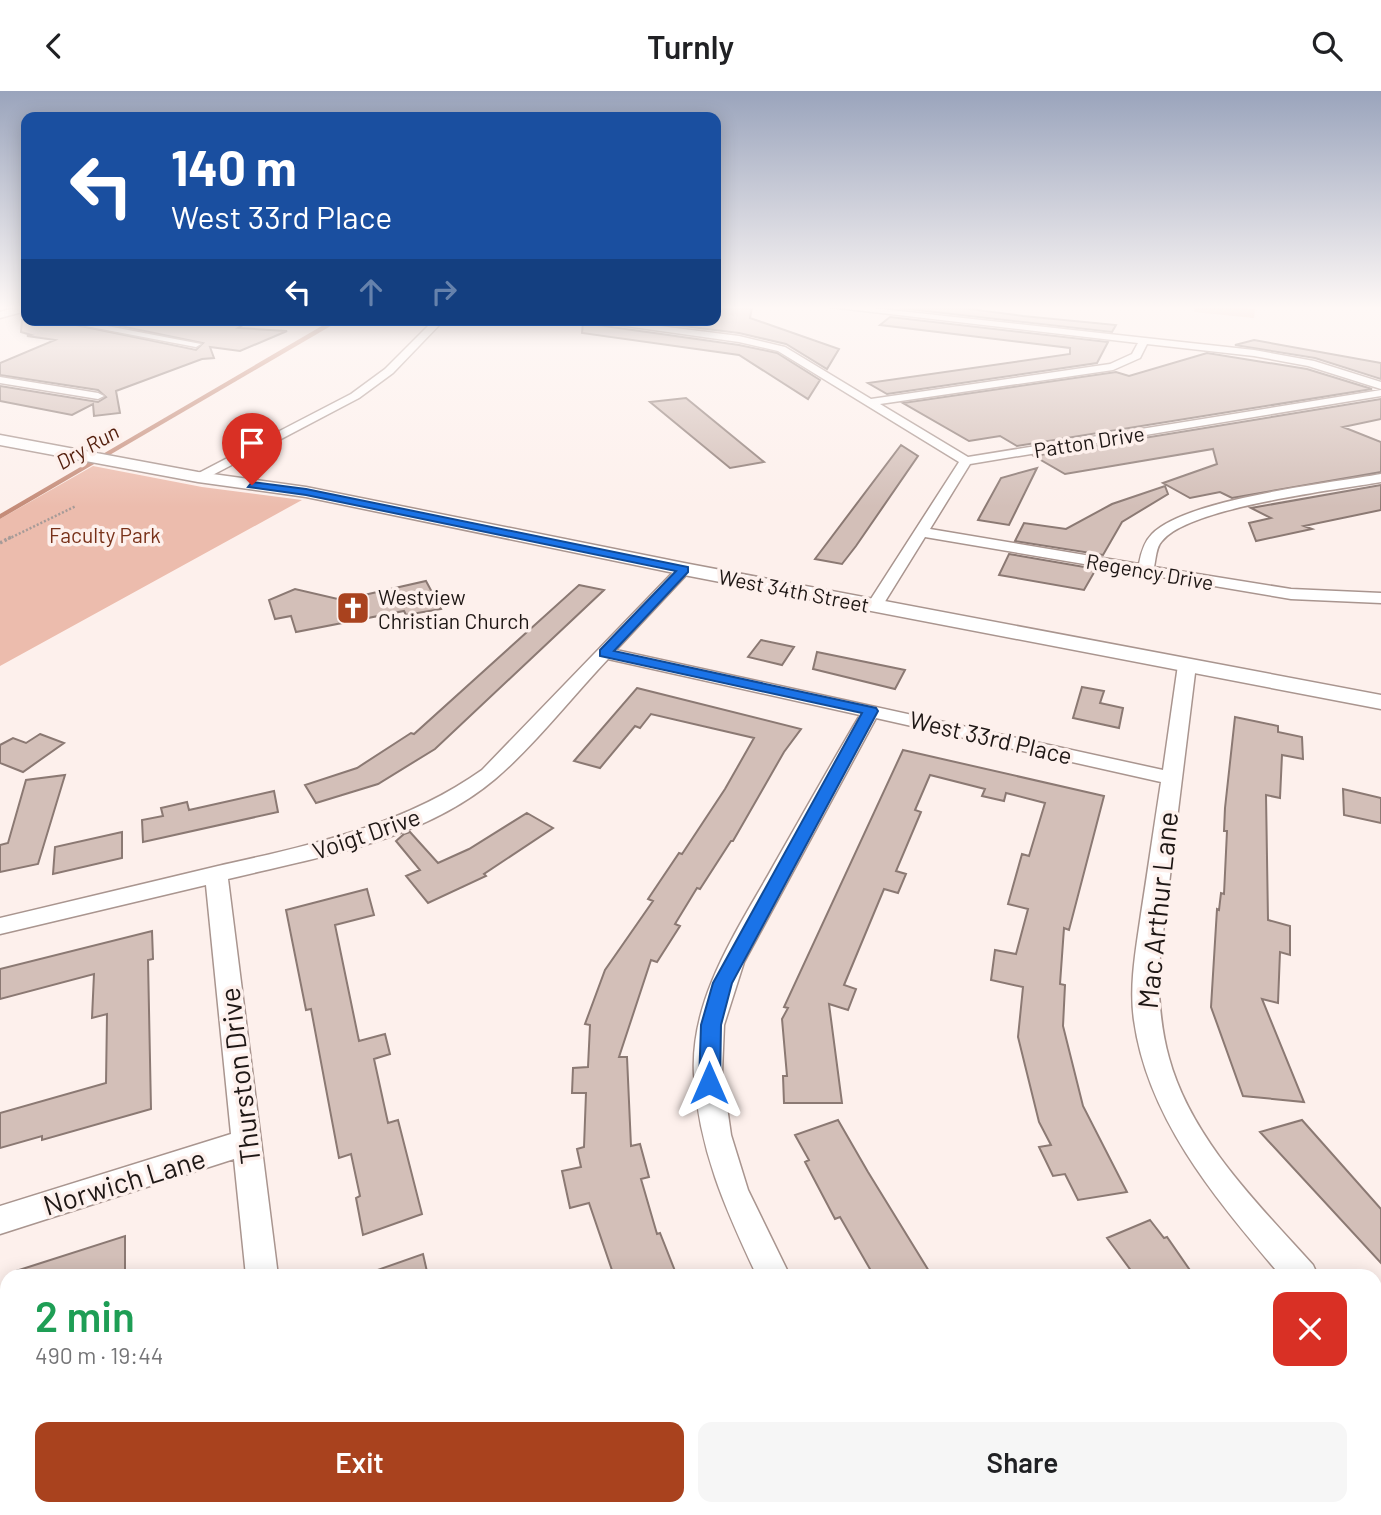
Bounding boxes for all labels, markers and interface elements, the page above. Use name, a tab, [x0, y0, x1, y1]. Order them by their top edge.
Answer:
icon: back	[35, 27, 73, 65]
text: Turnly	[647, 27, 734, 65]
icon: search	[1308, 27, 1346, 65]
text: 140 m	[171, 137, 297, 196]
icon: left	[56, 140, 147, 231]
text: West 33rd Place	[171, 197, 392, 235]
icon: left	[279, 273, 317, 311]
icon: ahead	[352, 273, 390, 311]
icon: right	[425, 273, 463, 311]
pin	[222, 413, 282, 485]
water label: Dry Run	[51, 418, 123, 474]
street label: Patton Drive	[1032, 420, 1146, 462]
icon: arrive	[233, 424, 271, 462]
park label: Faculty Park	[49, 522, 161, 547]
street label: Regency Drive	[1084, 547, 1216, 595]
street label: West 34th Street	[716, 563, 872, 617]
place label: Westview Christian Church	[378, 584, 530, 633]
church icon: Westview Christian Church	[334, 589, 372, 627]
street label: West 33rd Place	[907, 704, 1075, 770]
street label: Voigt Drive	[308, 801, 424, 865]
street label: Mac Arthur Lane	[1130, 810, 1184, 1010]
street label: Thurston Drive	[211, 986, 267, 1166]
position arrow	[672, 1046, 746, 1120]
street label: Norwich Lane	[39, 1140, 209, 1222]
text: 2 min	[35, 1290, 135, 1340]
button: close	[1273, 1292, 1347, 1366]
text: 490 m · 19:44	[35, 1341, 163, 1369]
button: Exit	[35, 1422, 684, 1502]
button: Share	[698, 1422, 1347, 1502]

